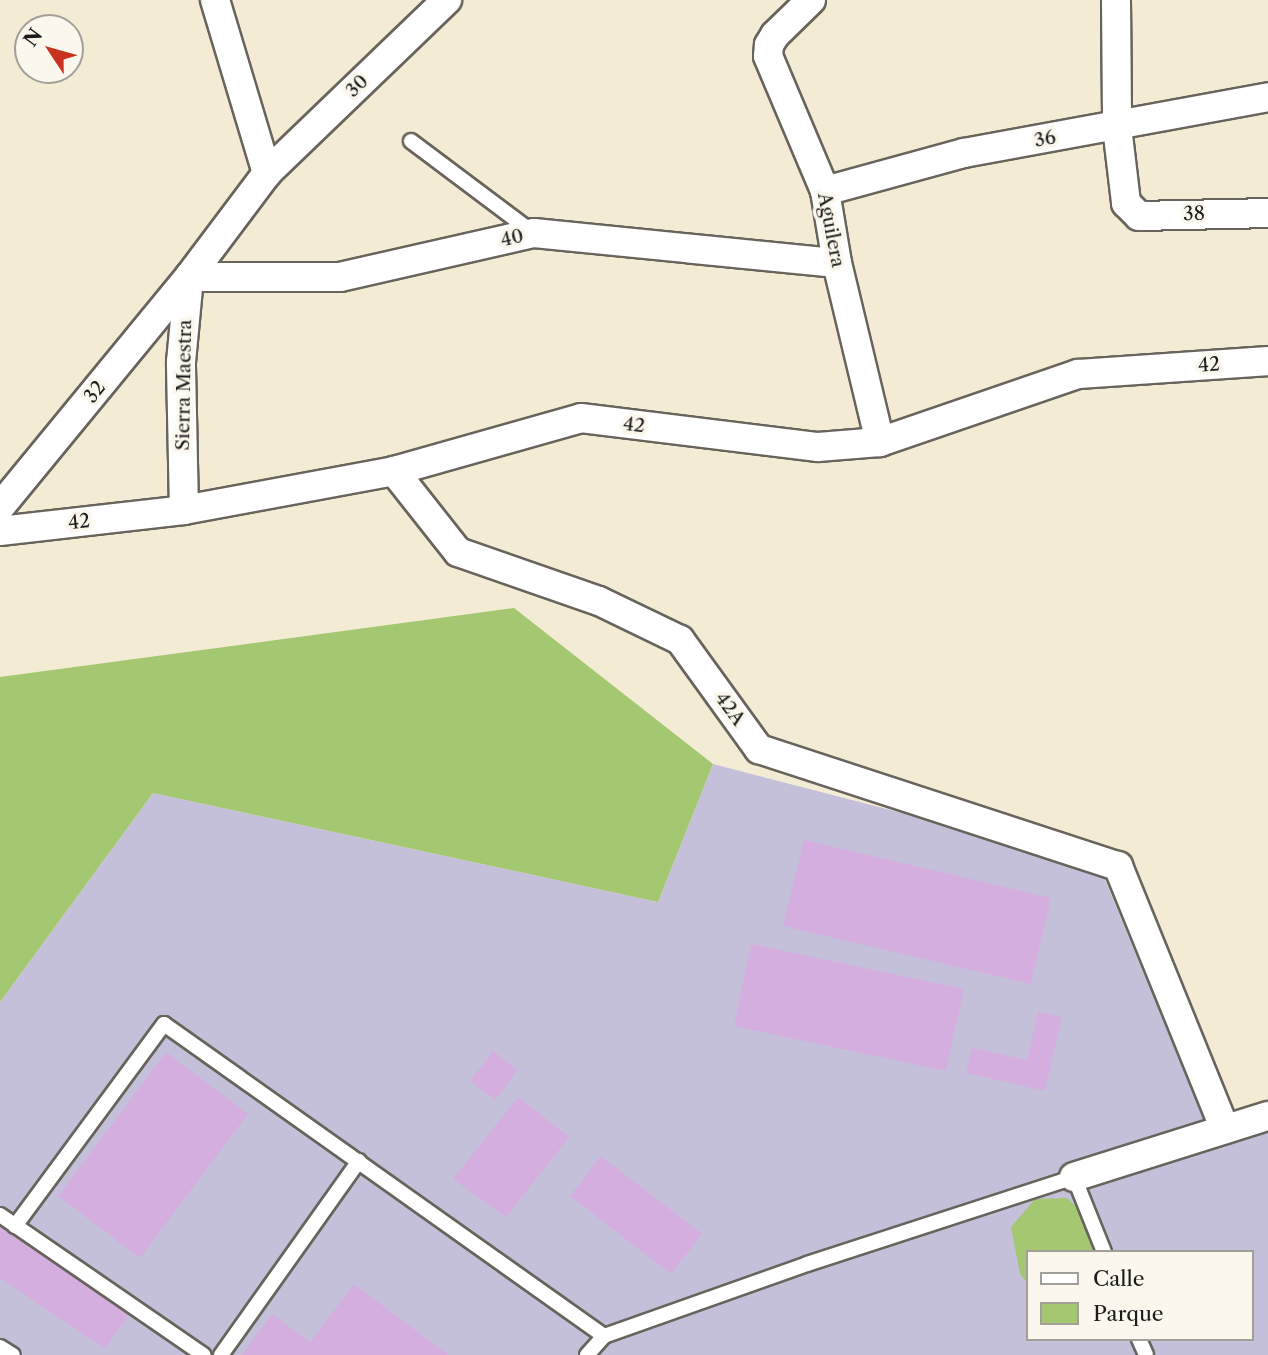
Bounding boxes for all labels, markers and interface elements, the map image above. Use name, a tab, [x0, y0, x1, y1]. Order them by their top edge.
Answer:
north arrow	[14, 14, 84, 84]
text: N	[19, 24, 47, 51]
street label: 30	[341, 70, 373, 102]
street label: 36	[1032, 126, 1058, 152]
street label: Aguilera	[813, 191, 849, 269]
street label: 38	[1183, 202, 1205, 226]
street label: 40	[498, 224, 526, 252]
street label: Sierra Maestra	[171, 319, 197, 451]
street label: 42	[1197, 353, 1221, 377]
street label: 32	[79, 377, 111, 407]
street label: 42	[622, 412, 646, 438]
street label: 42	[67, 510, 91, 534]
street label: 42A	[710, 688, 750, 730]
legend	[1026, 1250, 1254, 1341]
text: Calle	[1093, 1266, 1145, 1291]
text: Parque	[1093, 1301, 1164, 1326]

